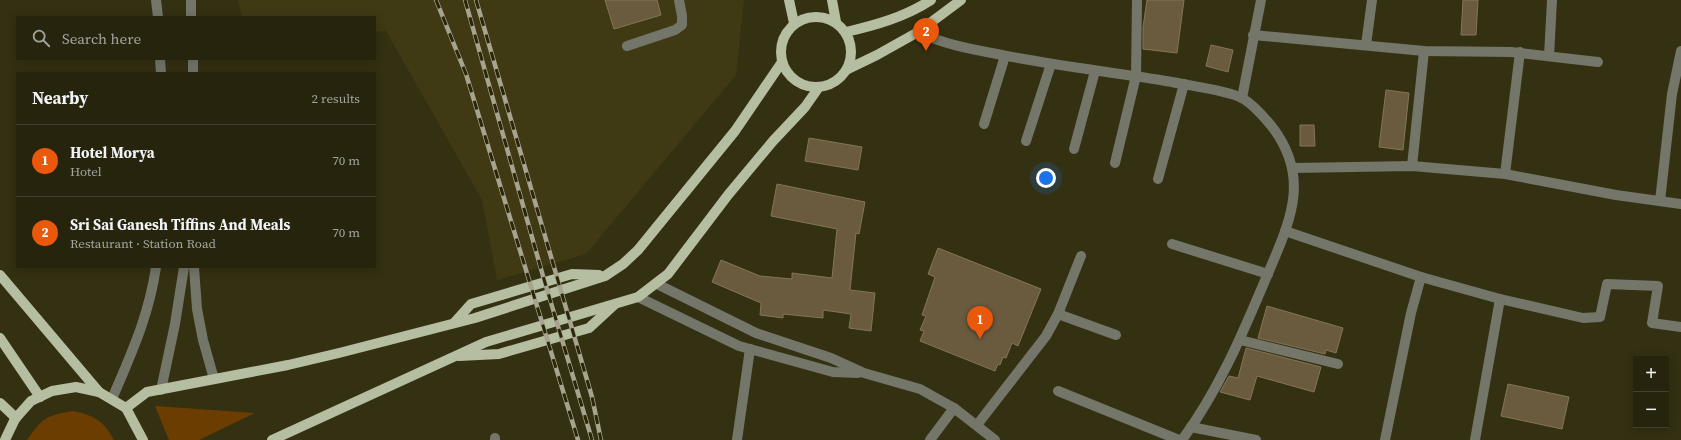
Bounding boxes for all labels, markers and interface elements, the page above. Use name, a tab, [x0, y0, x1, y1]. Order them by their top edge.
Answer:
search box	[16, 16, 376, 60]
pin: 2	[913, 18, 939, 51]
icon: search	[30, 27, 52, 49]
text: Search here	[62, 28, 141, 49]
text: Nearby	[32, 86, 88, 110]
text: 2 results	[312, 90, 360, 107]
text: Hotel Morya	[70, 142, 155, 163]
text: 1	[41, 152, 49, 169]
text: 70 m	[332, 152, 360, 169]
text: Hotel	[70, 163, 102, 180]
your location	[1036, 168, 1056, 188]
text: Sri Sai Ganesh Tiffins And Meals	[70, 214, 290, 235]
text: 2	[41, 224, 49, 241]
text: 70 m	[332, 224, 360, 241]
text: Restaurant · Station Road	[70, 235, 216, 252]
pin: 1	[967, 306, 993, 339]
map controls	[1633, 356, 1669, 428]
button: +	[1633, 356, 1669, 392]
button: −	[1633, 392, 1669, 428]

